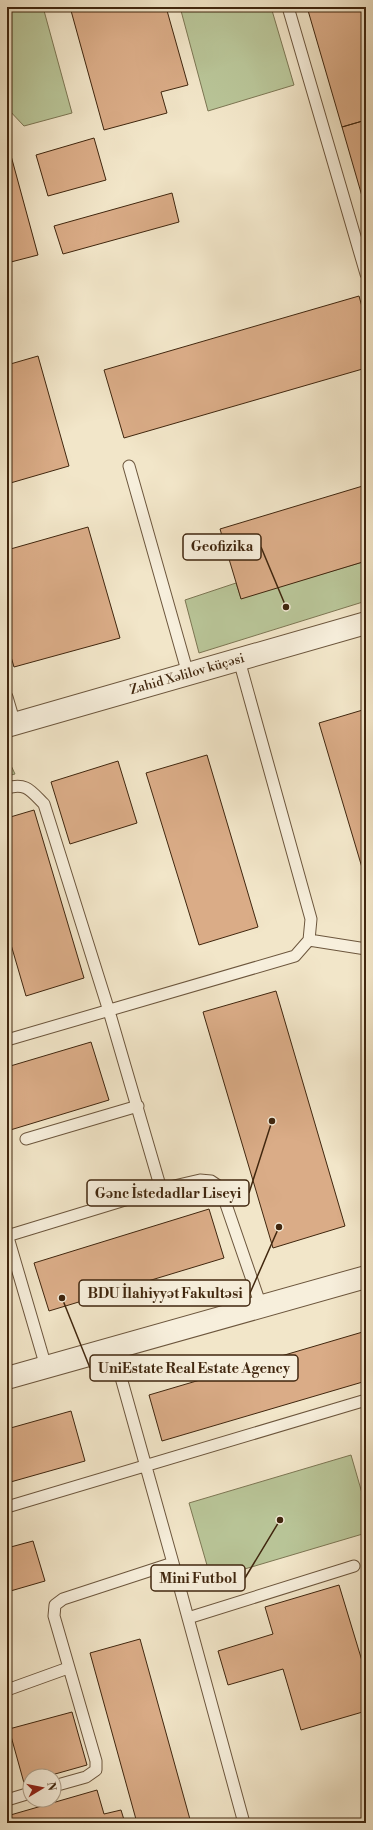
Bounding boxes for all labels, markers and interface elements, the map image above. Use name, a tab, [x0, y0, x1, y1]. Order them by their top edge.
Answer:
callout: Geofizika	[183, 534, 261, 560]
text: Geofizika	[191, 538, 254, 556]
street label: Zahid Xəlilov küçəsi	[128, 650, 246, 698]
callout: Gənc İstedadlar Liseyi	[87, 1180, 249, 1206]
text: Gənc İstedadlar Liseyi	[95, 1183, 242, 1203]
callout: BDU İlahiyyət Fakultəsi	[79, 1280, 250, 1306]
text: BDU İlahiyyət Fakultəsi	[87, 1283, 243, 1303]
callout: UniEstate Real Estate Agency	[90, 1355, 298, 1381]
text: UniEstate Real Estate Agency	[98, 1360, 291, 1378]
callout: Mini Futbol	[151, 1565, 245, 1591]
text: Mini Futbol	[159, 1570, 237, 1588]
north arrow	[22, 1768, 62, 1808]
text: N	[43, 1781, 59, 1792]

